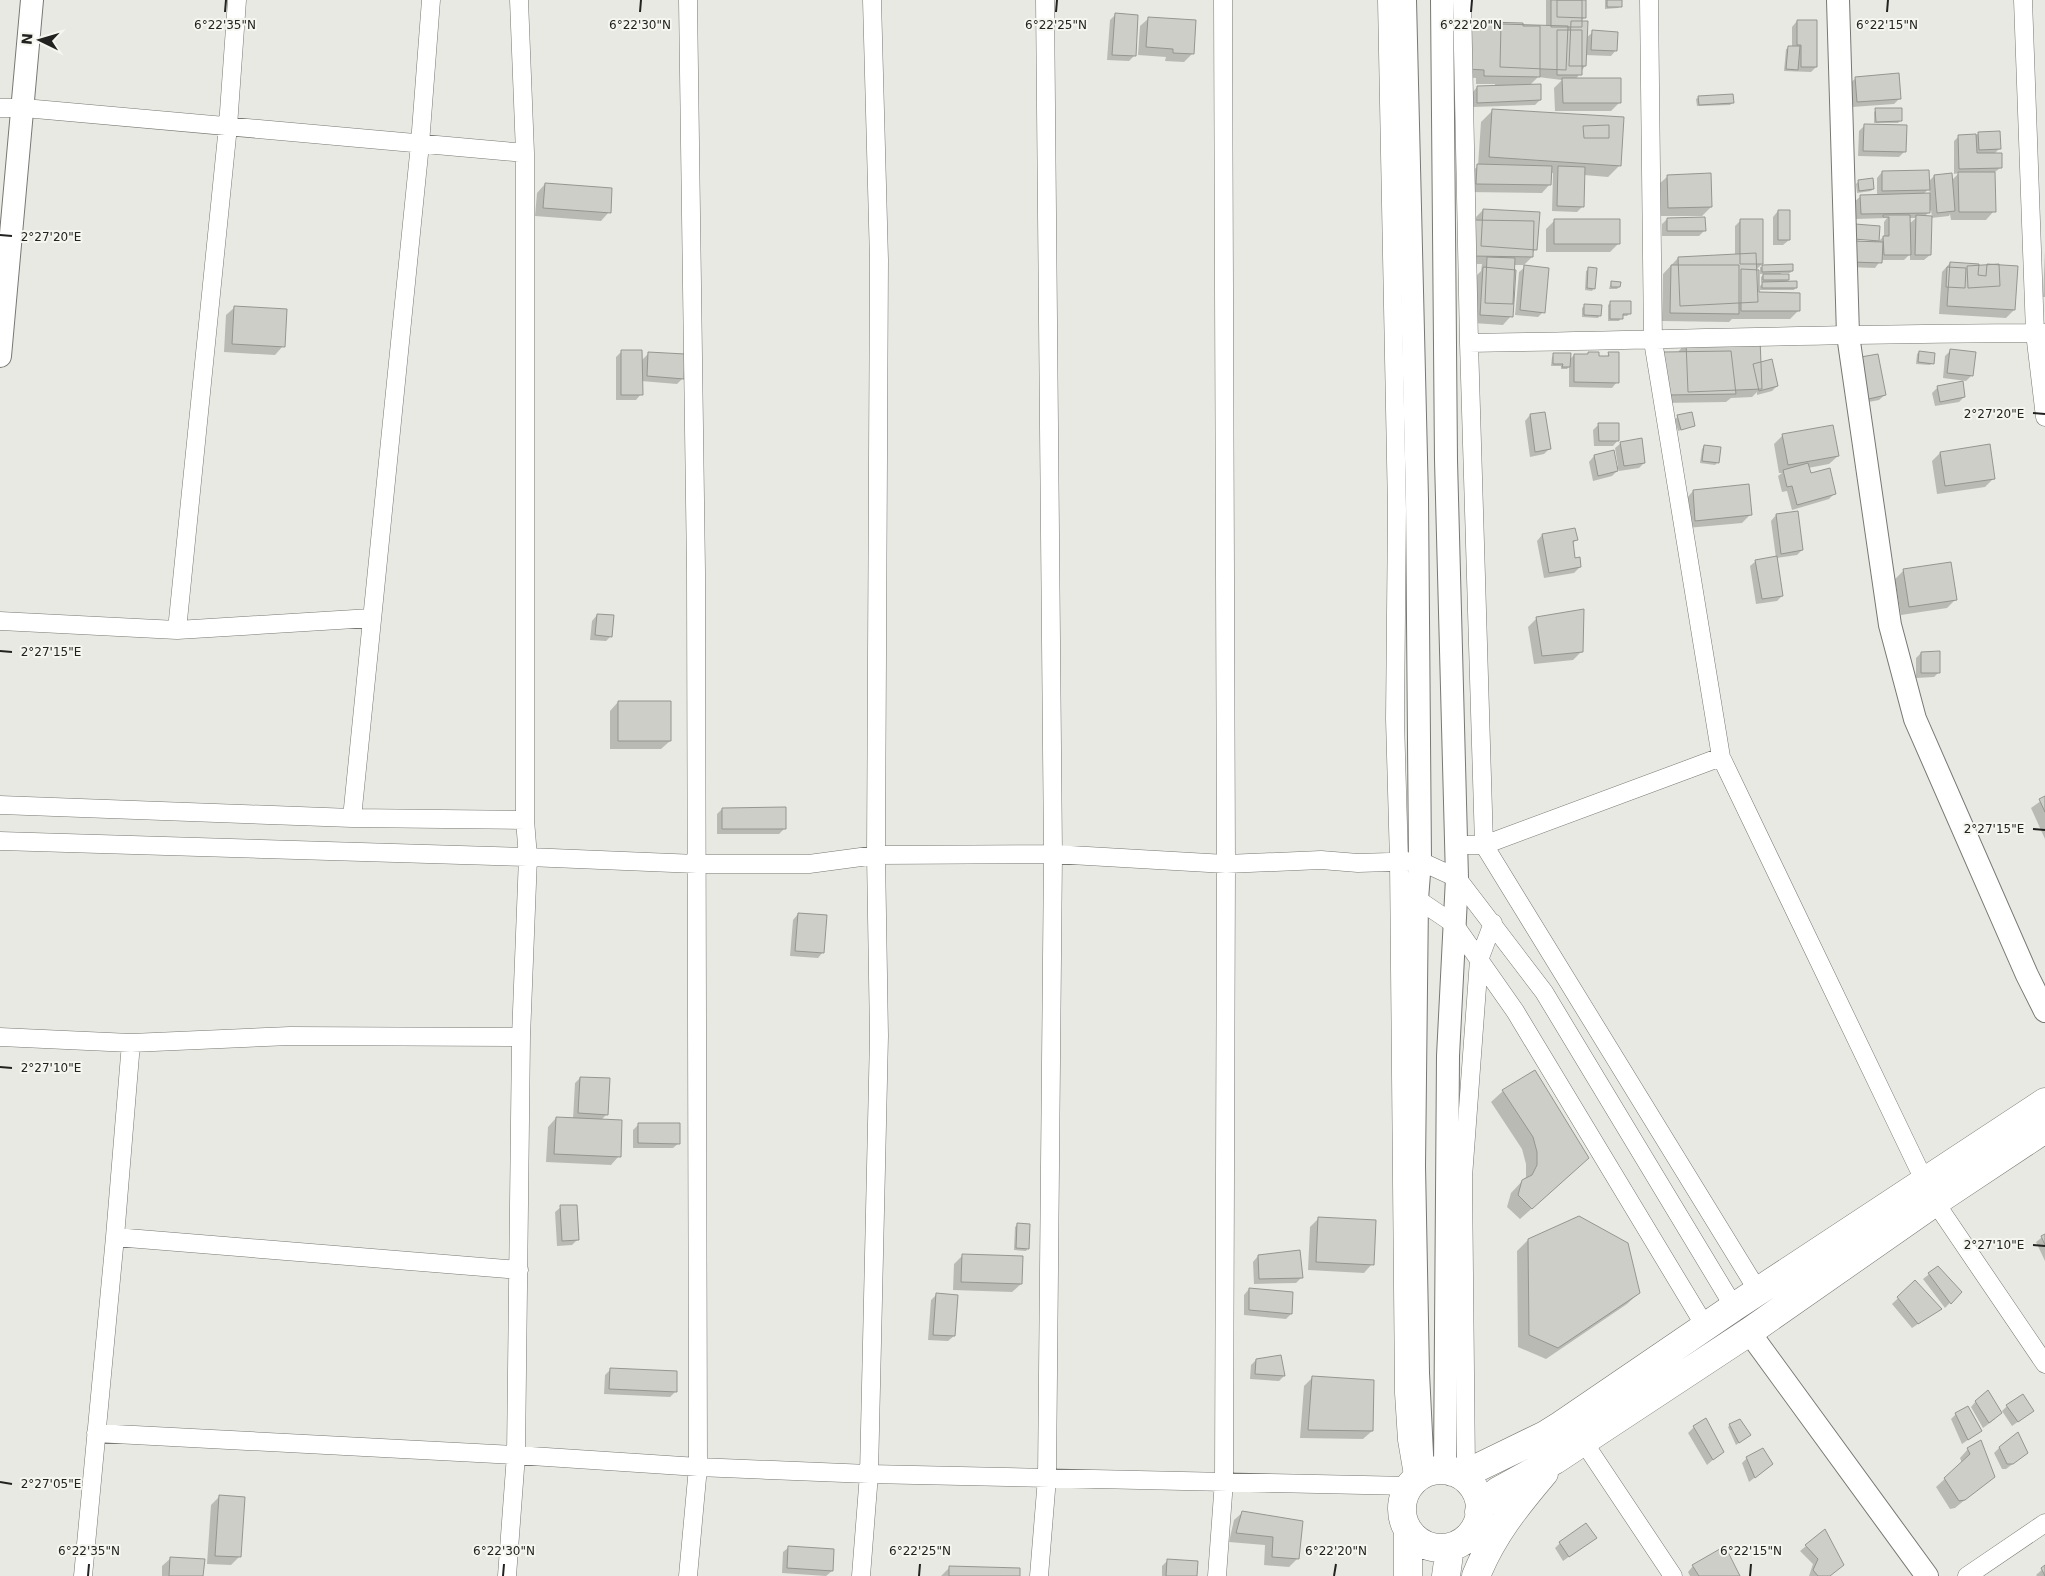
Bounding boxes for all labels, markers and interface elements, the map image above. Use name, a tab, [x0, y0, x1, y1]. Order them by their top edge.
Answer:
north arrow	[15, 15, 65, 65]
text: 6°22'35"N	[194, 18, 256, 32]
text: 6°22'30"N	[609, 18, 671, 32]
text: 6°22'25"N	[1025, 18, 1087, 32]
text: 6°22'20"N	[1440, 18, 1502, 32]
text: 6°22'15"N	[1856, 18, 1918, 32]
text: N	[19, 32, 36, 45]
text: 2°27'20"E	[21, 230, 81, 244]
text: 2°27'20"E	[1964, 407, 2024, 421]
text: 2°27'15"E	[21, 645, 81, 659]
text: 2°27'15"E	[1964, 822, 2024, 836]
text: 2°27'10"E	[21, 1061, 81, 1075]
text: 2°27'10"E	[1964, 1238, 2024, 1252]
text: 2°27'05"E	[21, 1477, 81, 1491]
text: 6°22'35"N	[58, 1544, 120, 1558]
text: 6°22'30"N	[473, 1544, 535, 1558]
text: 6°22'25"N	[889, 1544, 951, 1558]
text: 6°22'20"N	[1305, 1544, 1367, 1558]
text: 6°22'15"N	[1720, 1544, 1782, 1558]

